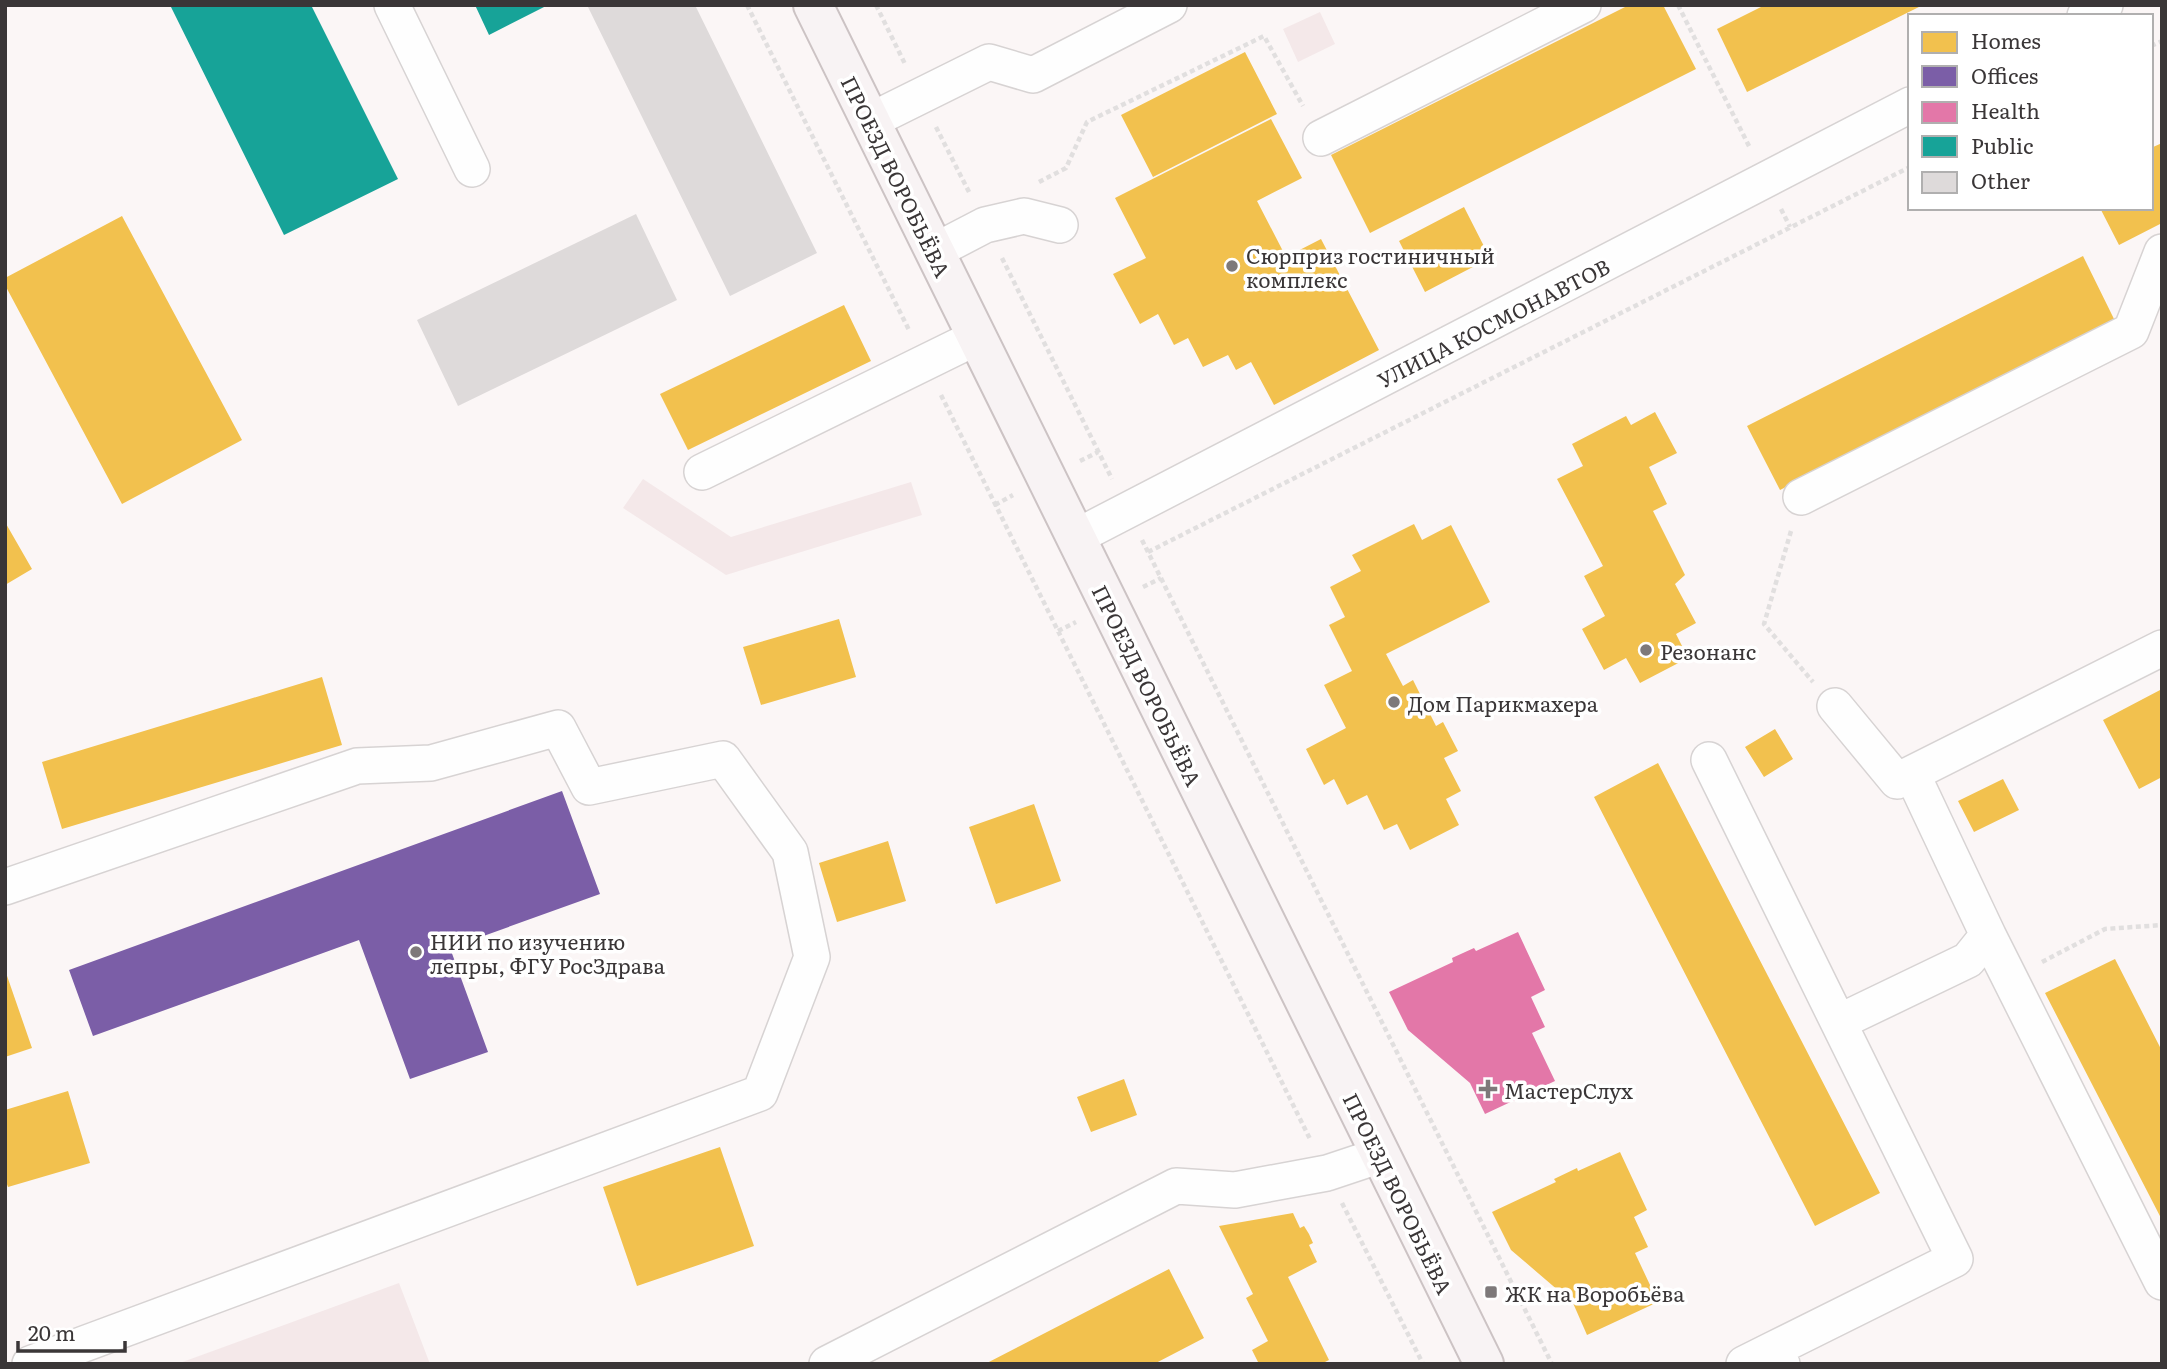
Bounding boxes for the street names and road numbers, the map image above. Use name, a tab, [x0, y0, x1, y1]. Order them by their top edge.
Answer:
street label: ПРОЕЗД ВОРОБЬЁВА	[835, 70, 960, 283]
street label: УЛИЦА КОСМОНАВТОВ	[1371, 250, 1615, 394]
street label: ПРОЕЗД ВОРОБЬЁВА	[1086, 579, 1211, 792]
street label: ПРОЕЗД ВОРОБЬЁВА	[1337, 1087, 1462, 1300]

